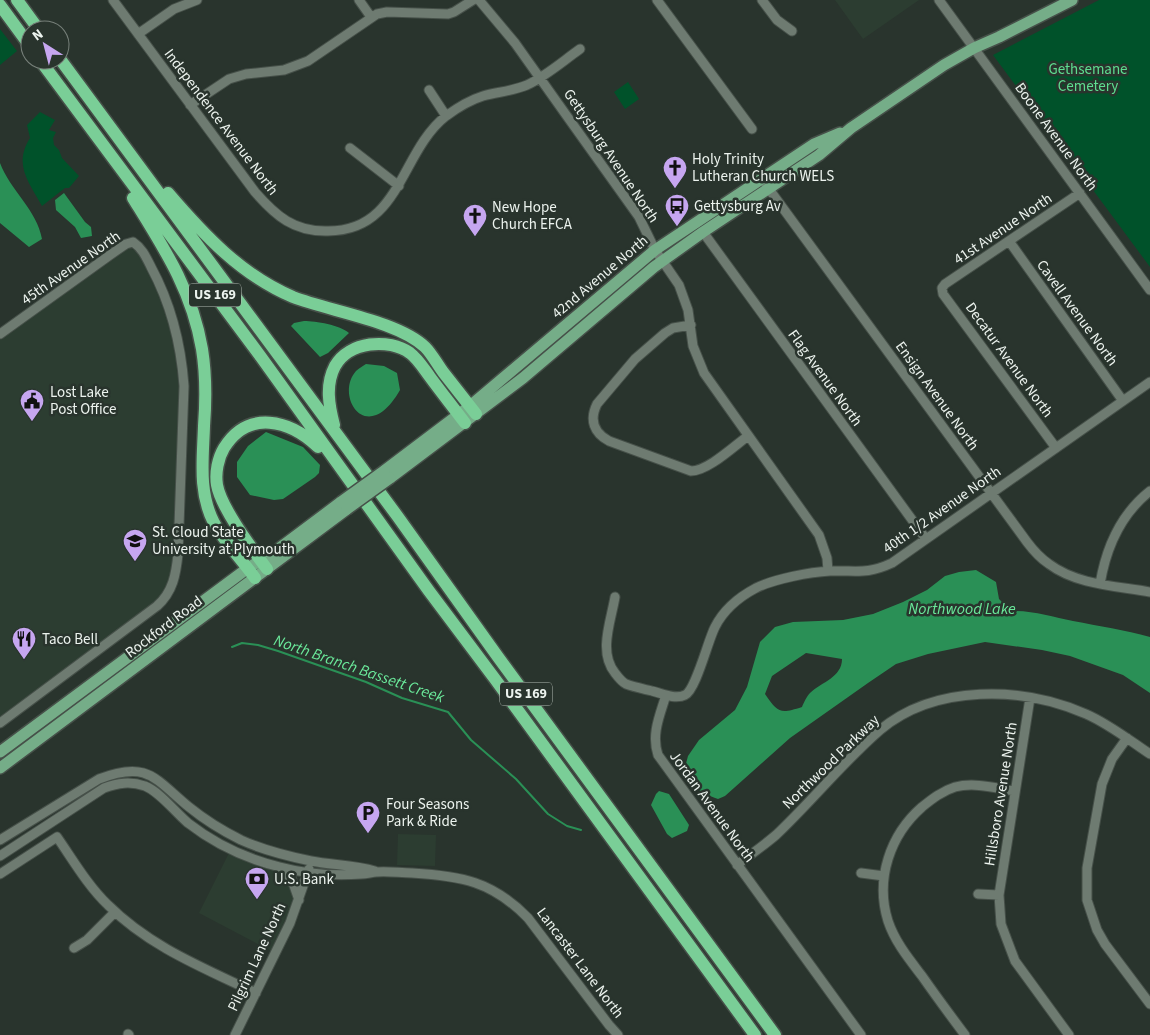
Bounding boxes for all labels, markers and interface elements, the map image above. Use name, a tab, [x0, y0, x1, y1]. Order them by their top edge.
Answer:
north arrow	[20, 20, 70, 70]
text: N	[28, 24, 48, 46]
street label: Independence Avenue North	[159, 44, 283, 200]
park label: Gethsemane Cemetery	[1048, 59, 1128, 97]
street label: Boone Avenue North	[1010, 79, 1102, 195]
street label: Gettysburg Avenue North	[558, 85, 664, 227]
place label: Holy Trinity Lutheran Church WELS	[692, 149, 834, 187]
church icon: Holy Trinity Lutheran Church WELS	[662, 155, 688, 189]
street label: 41st Avenue North	[950, 188, 1056, 270]
bus stop icon: Gettysburg Av	[664, 193, 690, 227]
place label: Gettysburg Av	[694, 196, 781, 217]
place label: New Hope Church EFCA	[492, 197, 573, 235]
church icon: New Hope Church EFCA	[462, 203, 488, 237]
street label: 45th Avenue North	[17, 226, 125, 310]
street label: 42nd Avenue North	[547, 230, 653, 324]
street label: Cavell Avenue North	[1031, 256, 1123, 370]
road number: US 169	[189, 284, 241, 306]
street label: Decatur Avenue North	[960, 298, 1058, 422]
street label: Flag Avenue North	[783, 325, 867, 431]
street label: Ensign Avenue North	[890, 337, 984, 455]
place label: Lost Lake Post Office	[50, 382, 117, 420]
public building icon: Lost Lake Post Office	[19, 388, 45, 422]
street label: 40th 1/2 Avenue North	[879, 461, 1005, 559]
place label: St. Cloud State University at Plymouth	[152, 522, 295, 560]
school or university icon: St. Cloud State University at Plymouth	[122, 528, 148, 562]
street label: Rockford Road	[121, 591, 207, 663]
water label: Northwood Lake	[908, 598, 1016, 620]
restaurant icon: Taco Bell	[11, 626, 37, 660]
place label: Taco Bell	[42, 629, 98, 650]
water label: North Branch Bassett Creek	[271, 629, 448, 709]
road number: US 169	[500, 682, 552, 706]
street label: Northwood Parkway	[778, 710, 884, 814]
street label: Hillsboro Avenue North	[979, 720, 1023, 868]
street label: Jordan Avenue North	[664, 747, 760, 867]
place label: Four Seasons Park & Ride	[386, 794, 469, 832]
parking icon: Four Seasons Park & Ride	[355, 800, 381, 834]
bank icon: U.S. Bank	[244, 866, 270, 900]
place label: U.S. Bank	[274, 869, 334, 890]
street label: Pilgrim Lane North	[223, 899, 291, 1015]
street label: Lancaster Lane North	[531, 903, 629, 1023]

